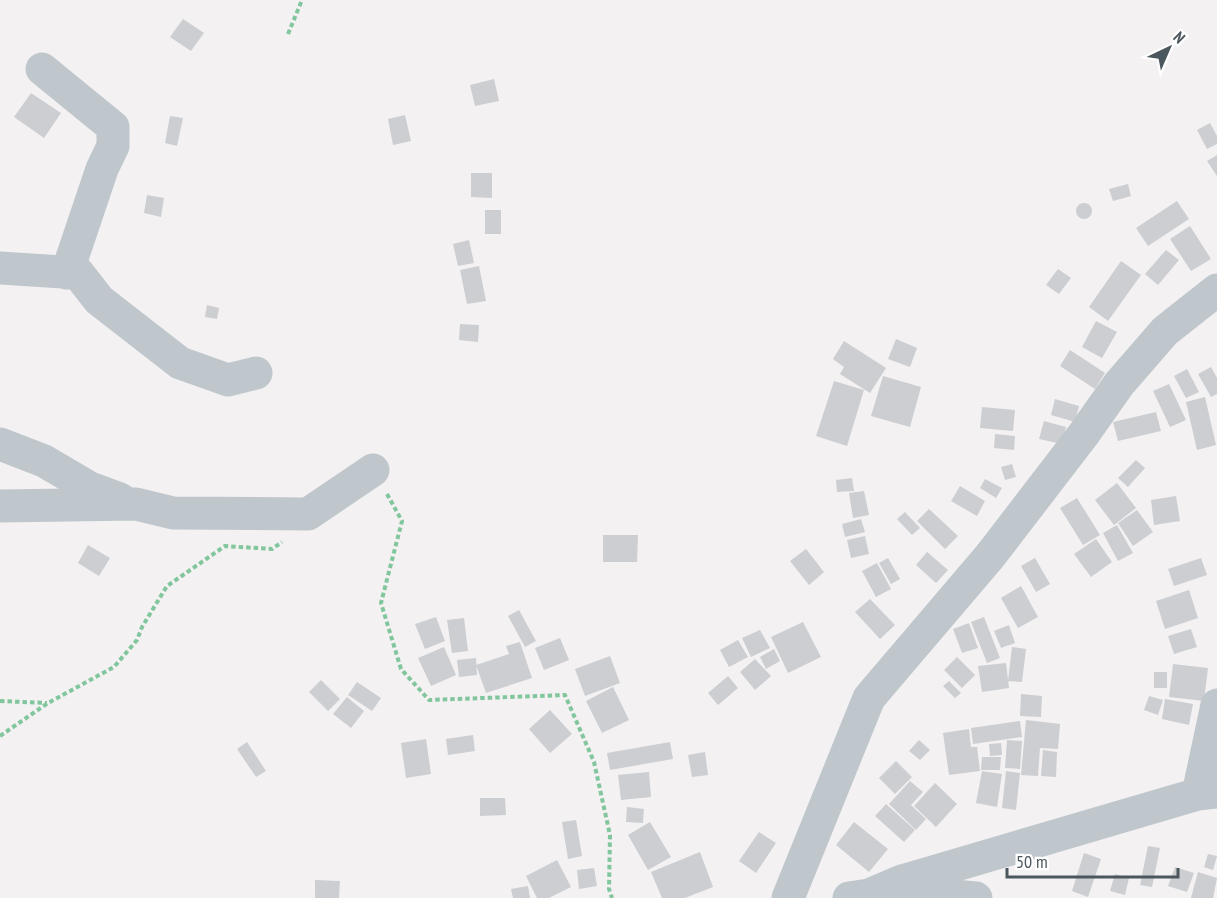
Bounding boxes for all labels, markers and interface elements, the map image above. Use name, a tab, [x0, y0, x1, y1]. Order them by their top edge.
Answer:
north arrow	[1139, 18, 1199, 78]
text: N	[1169, 27, 1189, 47]
scale bar	[1007, 841, 1178, 879]
text: 50 m	[1016, 850, 1048, 873]

